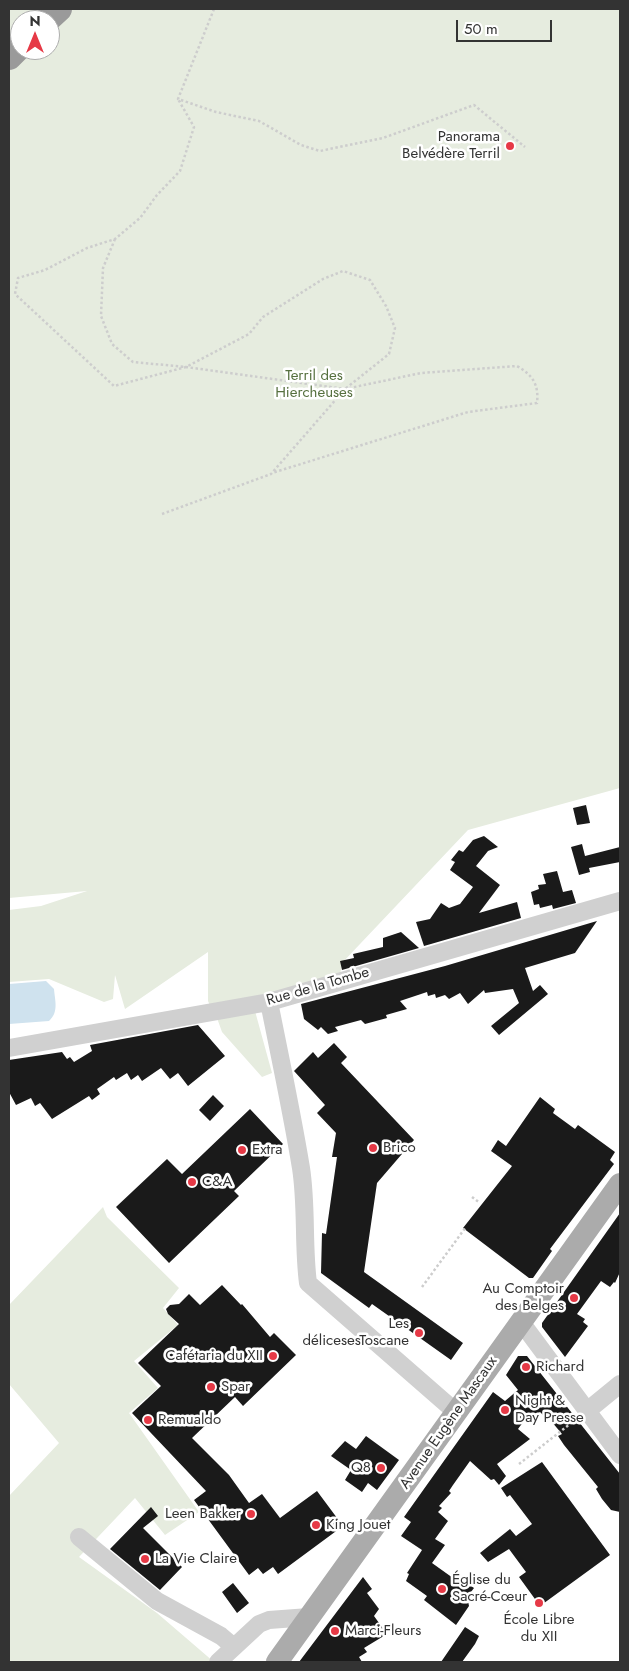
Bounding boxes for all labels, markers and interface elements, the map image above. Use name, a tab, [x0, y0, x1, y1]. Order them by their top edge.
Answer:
north arrow	[10, 10, 60, 60]
scale bar	[459, 10, 555, 42]
text: N	[29, 11, 41, 31]
text: 50 m	[464, 18, 498, 40]
place label: Panorama Belvédère Terril	[402, 128, 500, 163]
marker: Panorama Belvédère Terril	[504, 140, 516, 152]
park label: Terril des Hiercheuses	[275, 367, 353, 402]
street label: Rue de la Tombe	[265, 964, 371, 1010]
place label: Brico	[383, 1139, 416, 1157]
place label: Extra	[252, 1141, 283, 1159]
marker: Brico	[367, 1142, 379, 1154]
marker: Extra	[236, 1144, 248, 1156]
place label: C&A	[202, 1173, 232, 1191]
marker: C&A	[186, 1176, 198, 1188]
place label: Au Comptoir des Belges	[482, 1280, 564, 1315]
marker: Au Comptoir des Belges	[568, 1292, 580, 1304]
place label: Les délicesesToscane	[302, 1315, 409, 1350]
marker: Les délicesesToscane	[413, 1327, 425, 1339]
place label: Cafétaria du XII	[165, 1347, 263, 1365]
marker: Cafétaria du XII	[267, 1350, 279, 1362]
street label: Avenue Eugène Mascaux	[396, 1353, 502, 1493]
place label: Richard	[536, 1358, 584, 1376]
marker: Richard	[520, 1361, 532, 1373]
place label: Spar	[221, 1378, 250, 1396]
marker: Spar	[205, 1381, 217, 1393]
place label: Night & Day Presse	[515, 1392, 584, 1427]
marker: Night & Day Presse	[499, 1404, 511, 1416]
place label: Remualdo	[158, 1411, 221, 1429]
marker: Remualdo	[142, 1414, 154, 1426]
place label: Q8	[351, 1459, 371, 1477]
marker: Q8	[375, 1462, 387, 1474]
place label: Leen Bakker	[165, 1505, 241, 1523]
marker: Leen Bakker	[245, 1508, 257, 1520]
place label: King Jouet	[326, 1516, 390, 1534]
marker: King Jouet	[310, 1519, 322, 1531]
place label: La Vie Claire	[155, 1550, 237, 1568]
marker: La Vie Claire	[139, 1553, 151, 1565]
place label: Église du Sacré-Cœur	[452, 1571, 527, 1606]
marker: Église du Sacré-Cœur	[436, 1583, 448, 1595]
marker: École Libre du XII	[533, 1597, 545, 1609]
place label: École Libre du XII	[503, 1611, 575, 1646]
place label: Marci-Fleurs	[345, 1622, 421, 1640]
marker: Marci-Fleurs	[329, 1625, 341, 1637]

